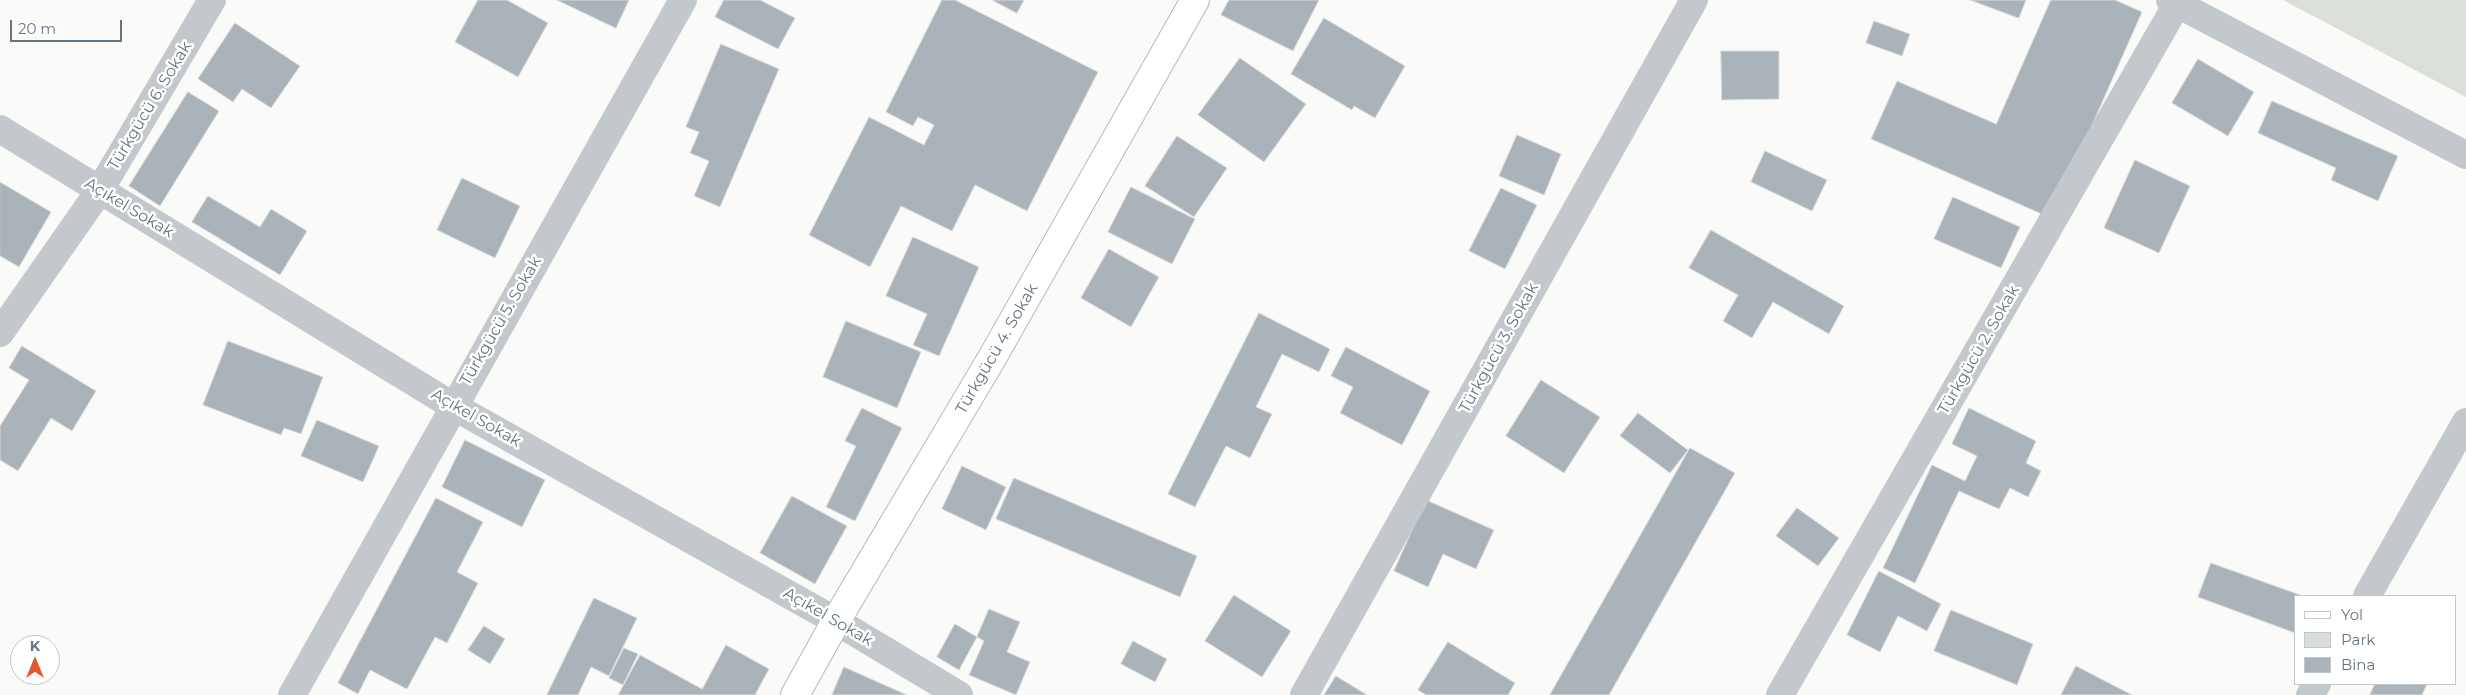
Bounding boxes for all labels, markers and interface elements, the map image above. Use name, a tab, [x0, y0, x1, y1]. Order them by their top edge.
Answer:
scale bar	[12, 10, 125, 42]
text: 20 m	[18, 19, 56, 38]
street label: Türkgücü 6. Sokak	[104, 38, 196, 174]
street label: Açıkel Sokak	[81, 174, 177, 242]
street label: Türkgücü 5. Sokak	[456, 253, 546, 389]
street label: Türkgücü 4. Sokak	[952, 280, 1042, 418]
street label: Türkgücü 3. Sokak	[1455, 280, 1543, 416]
street label: Türkgücü 2. Sokak	[1934, 282, 2024, 418]
street label: Açıkel Sokak	[428, 385, 524, 451]
street label: Açıkel Sokak	[780, 584, 876, 650]
legend	[2294, 595, 2456, 685]
text: Yol	[2341, 605, 2363, 624]
text: Park	[2341, 630, 2375, 649]
north arrow	[10, 635, 60, 685]
text: K	[30, 637, 40, 655]
text: Bina	[2341, 655, 2375, 674]

